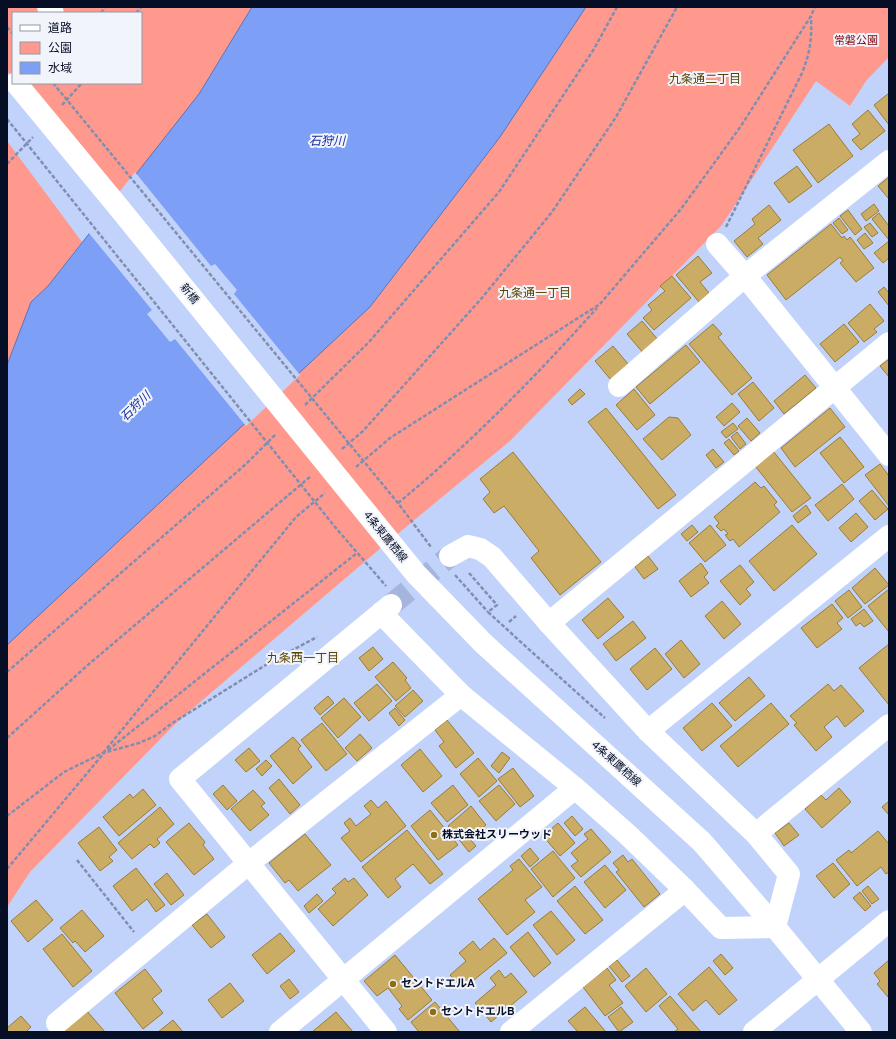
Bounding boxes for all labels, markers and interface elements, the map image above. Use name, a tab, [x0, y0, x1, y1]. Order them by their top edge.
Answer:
legend	[12, 12, 142, 84]
text: 道路	[48, 21, 72, 37]
park label: 常磐公園	[834, 34, 878, 48]
text: 公園	[48, 41, 72, 57]
text: 水域	[48, 61, 72, 77]
district label: 九条通二丁目	[669, 72, 741, 88]
water label: 石狩川	[309, 134, 347, 150]
street label: 新橋	[177, 281, 201, 307]
district label: 九条通一丁目	[499, 286, 571, 302]
water label: 石狩川	[117, 387, 156, 425]
street label: 4条東鷹栖線	[360, 509, 410, 565]
district label: 九条西一丁目	[267, 651, 339, 667]
street label: 4条東鷹栖線	[588, 738, 644, 790]
place label: 株式会社スリーウッド	[442, 828, 552, 842]
marker: 株式会社スリーウッド	[429, 830, 439, 840]
place label: セントドエルA	[401, 977, 475, 991]
marker: セントドエルA	[388, 979, 398, 989]
place label: セントドエルB	[441, 1005, 515, 1019]
marker: セントドエルB	[428, 1007, 438, 1017]

